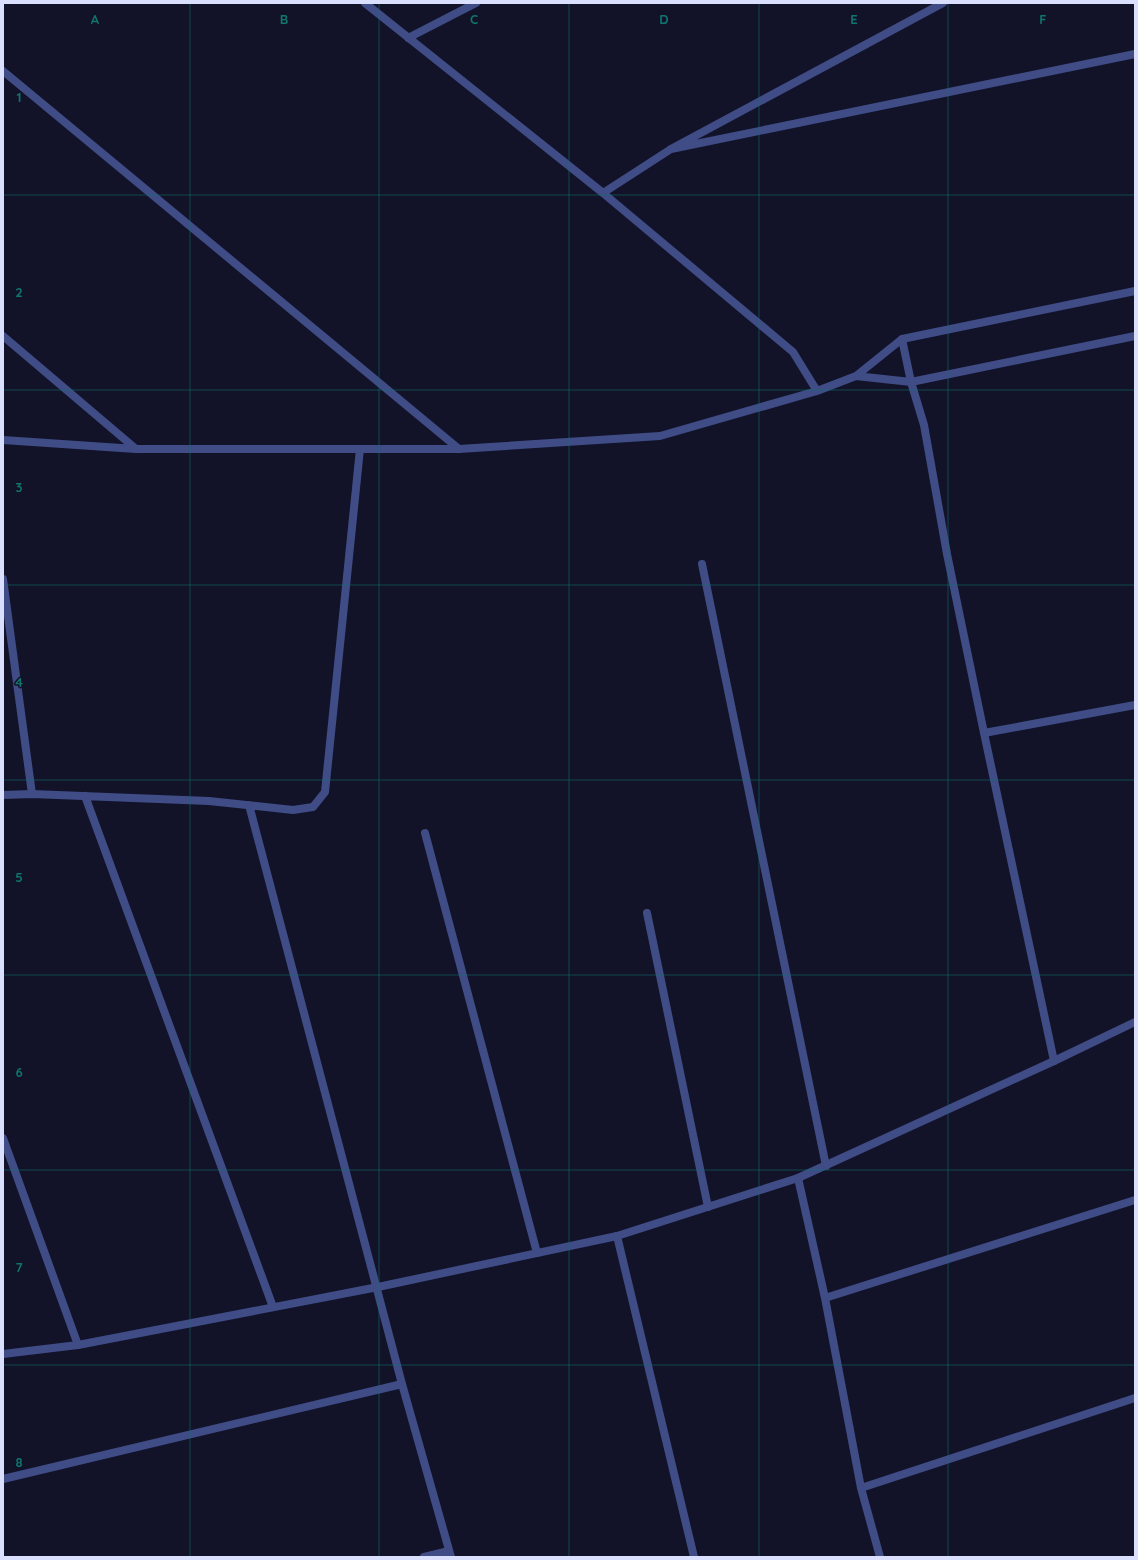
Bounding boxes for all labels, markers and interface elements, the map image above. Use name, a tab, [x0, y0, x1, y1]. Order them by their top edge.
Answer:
text: A	[91, 11, 100, 27]
text: B	[280, 11, 288, 27]
text: C	[470, 11, 478, 27]
text: D	[659, 11, 669, 27]
text: E	[850, 11, 858, 27]
text: F	[1039, 11, 1047, 27]
text: 1	[16, 89, 22, 105]
text: 2	[15, 284, 23, 300]
text: 3	[16, 479, 23, 495]
text: 4	[15, 674, 23, 690]
text: 5	[15, 869, 23, 885]
text: 6	[15, 1064, 23, 1080]
text: 7	[15, 1259, 23, 1275]
text: 8	[15, 1454, 23, 1470]

